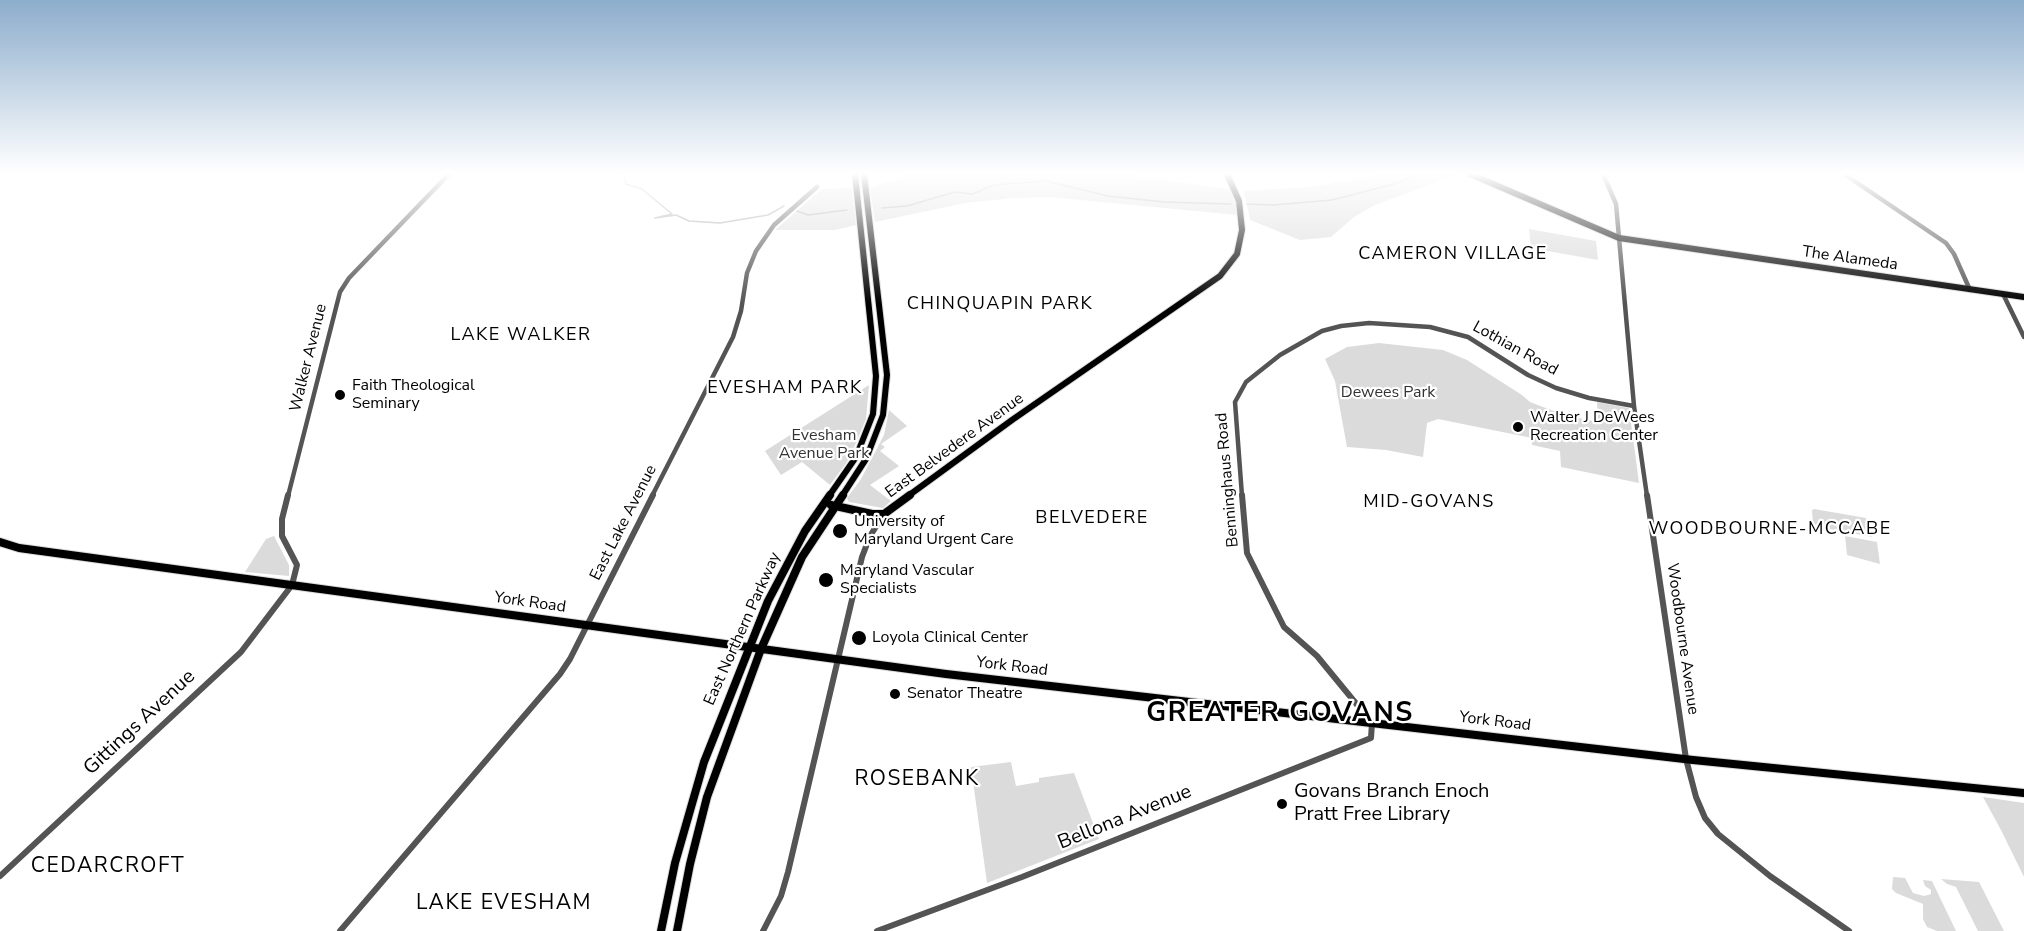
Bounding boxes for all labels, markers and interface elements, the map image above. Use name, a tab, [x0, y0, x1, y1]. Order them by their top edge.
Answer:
street label: The Alameda	[1801, 243, 1899, 275]
district label: CAMERON VILLAGE	[1358, 244, 1548, 266]
district label: CHINQUAPIN PARK	[907, 294, 1093, 316]
street label: Walker Avenue	[286, 302, 332, 414]
street label: Lothian Road	[1469, 318, 1561, 380]
district label: LAKE WALKER	[451, 325, 591, 347]
place label: Faith Theological Seminary	[352, 376, 475, 414]
district label: EVESHAM PARK	[707, 378, 863, 400]
park label: Dewees Park	[1341, 383, 1435, 403]
marker: Faith Theological Seminary	[333, 388, 347, 402]
street label: East Belvedere Avenue	[882, 389, 1028, 503]
place label: Walter J DeWees Recreation Center	[1530, 408, 1658, 446]
street label: Benninghaus Road	[1213, 412, 1243, 548]
marker: Walter J DeWees Recreation Center	[1511, 420, 1525, 434]
park label: Evesham Avenue Park	[779, 426, 869, 464]
street label: East Lake Avenue	[587, 462, 661, 584]
district label: MID-GOVANS	[1363, 492, 1495, 514]
district label: BELVEDERE	[1035, 508, 1149, 530]
place label: University of Maryland Urgent Care	[854, 512, 1013, 550]
district label: WOODBOURNE-MCCABE	[1648, 519, 1892, 541]
marker: University of Maryland Urgent Care	[831, 522, 849, 540]
street label: East Northern Parkway	[701, 549, 785, 709]
place label: Maryland Vascular Specialists	[840, 561, 974, 599]
street label: Woodbourne Avenue	[1662, 562, 1702, 716]
marker: Maryland Vascular Specialists	[817, 571, 835, 589]
street label: York Road	[493, 588, 567, 618]
place label: Loyola Clinical Center	[872, 628, 1028, 648]
marker: Loyola Clinical Center	[850, 629, 868, 647]
street label: York Road	[975, 653, 1049, 681]
street label: Gittings Avenue	[79, 665, 201, 781]
place label: Senator Theatre	[907, 684, 1023, 704]
marker: Senator Theatre	[888, 687, 902, 701]
district label: GREATER GOVANS	[1146, 698, 1414, 730]
street label: York Road	[1458, 708, 1532, 736]
district label: ROSEBANK	[854, 767, 980, 793]
street label: Bellona Avenue	[1055, 780, 1195, 856]
place label: Govans Branch Enoch Pratt Free Library	[1294, 780, 1489, 827]
marker: Govans Branch Enoch Pratt Free Library	[1275, 797, 1289, 811]
district label: CEDARCROFT	[31, 854, 185, 880]
district label: LAKE EVESHAM	[416, 891, 592, 917]

